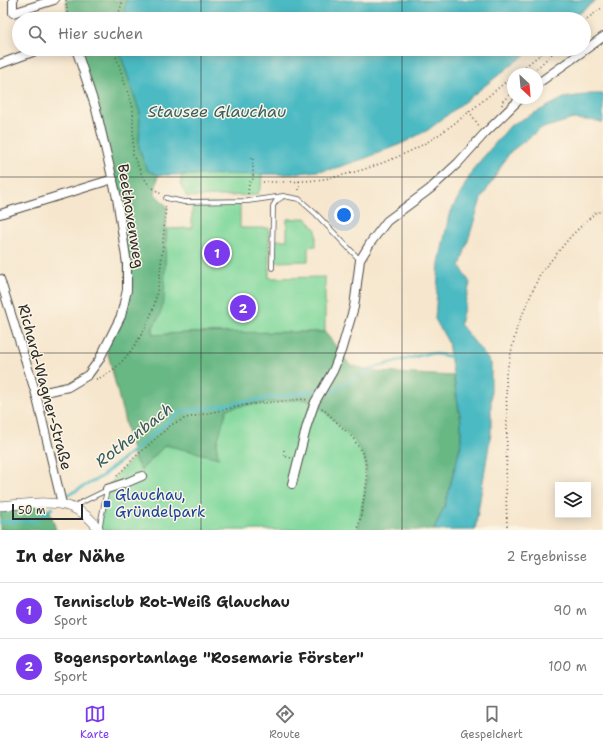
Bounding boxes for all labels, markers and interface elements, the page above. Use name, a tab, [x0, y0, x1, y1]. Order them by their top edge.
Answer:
search box	[12, 12, 591, 56]
icon: search	[26, 23, 48, 45]
text: Hier suchen	[58, 24, 143, 44]
north arrow	[507, 68, 543, 104]
water label: Stausee Glauchau	[148, 101, 286, 122]
street label: Beethovenweg	[113, 162, 149, 270]
your location	[334, 205, 354, 225]
pin: 1	[204, 238, 230, 268]
pin: 2	[230, 293, 256, 323]
street label: Richard-Wagner-Straße	[13, 302, 77, 472]
water label: Rothenbach	[91, 398, 177, 472]
map controls	[555, 482, 591, 518]
button: layers	[555, 482, 591, 518]
place label: Glauchau, Gründelpark	[115, 485, 206, 522]
marker: Glauchau, Gründelpark	[102, 499, 112, 509]
scale bar	[12, 502, 83, 521]
text: 50 m	[18, 503, 46, 518]
text: In der Nähe	[16, 545, 125, 567]
text: 2 Ergebnisse	[507, 548, 587, 565]
text: Tennisclub Rot-Weiß Glauchau	[54, 592, 290, 612]
text: 1	[26, 602, 32, 619]
text: 90 m	[553, 602, 587, 619]
text: Sport	[54, 612, 87, 629]
text: Bogensportanlage "Rosemarie Förster"	[54, 648, 364, 668]
text: 2	[24, 658, 34, 675]
text: 100 m	[548, 658, 587, 675]
text: Sport	[54, 668, 87, 685]
tab: Karte	[80, 703, 109, 742]
tab: Route	[269, 703, 300, 742]
tab: Gespeichert	[460, 703, 523, 742]

